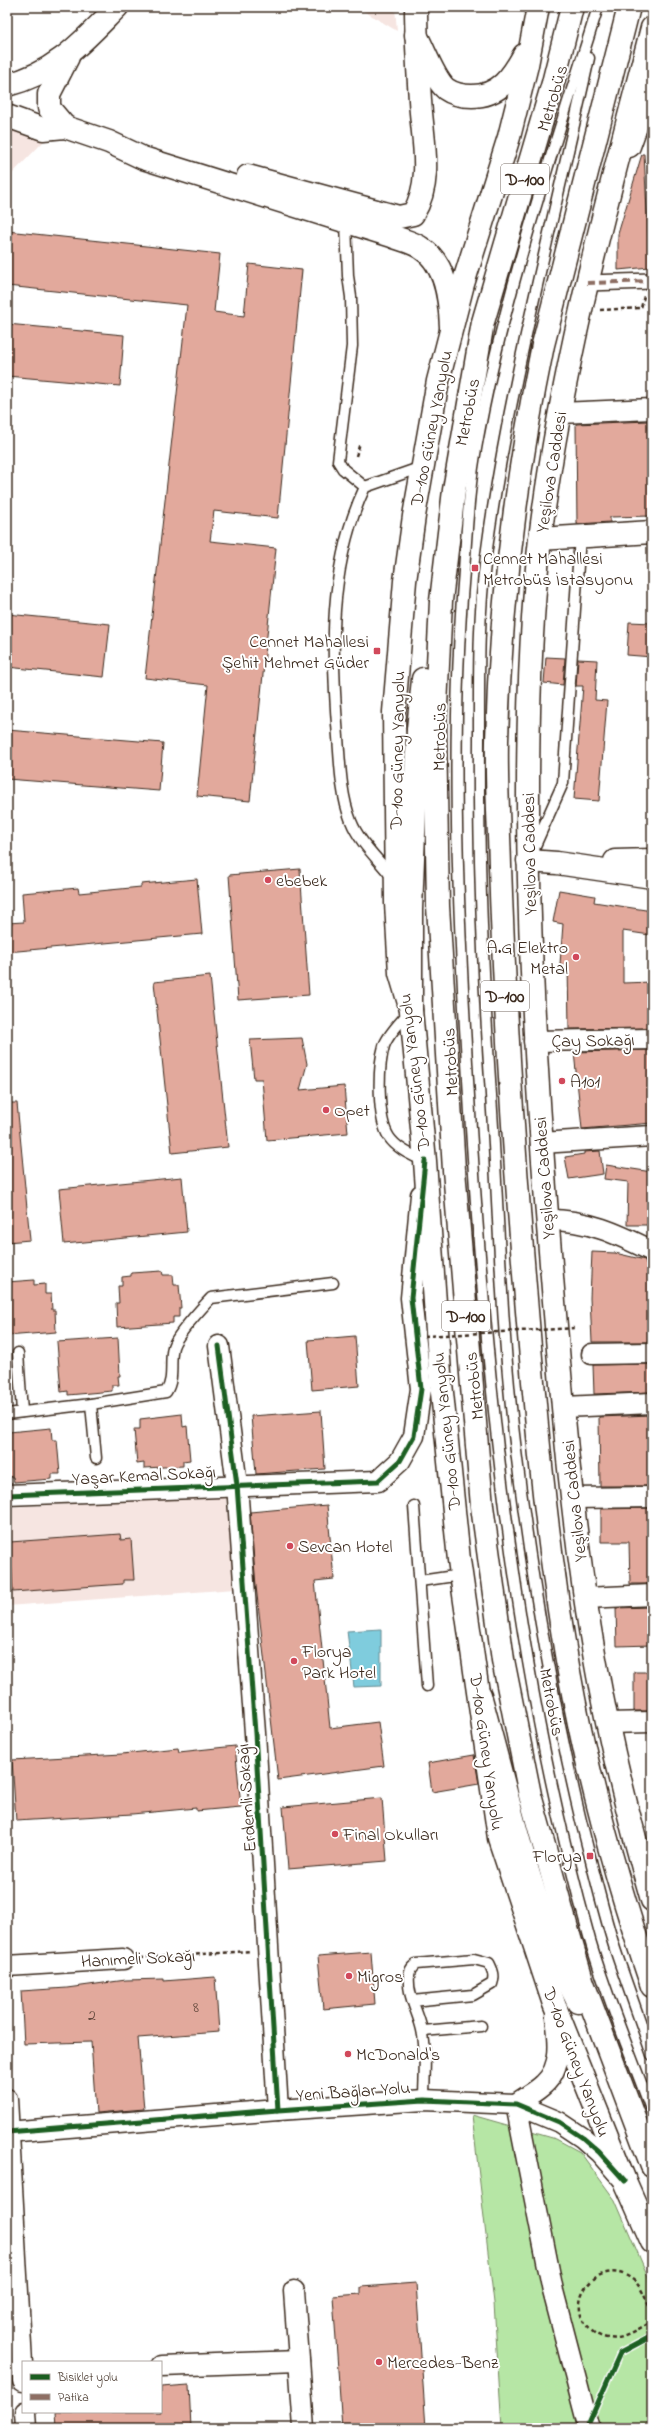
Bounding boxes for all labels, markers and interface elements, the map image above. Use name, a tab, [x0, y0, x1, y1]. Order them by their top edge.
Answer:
street label: Metrobüs	[531, 62, 576, 135]
road number: D-100	[501, 164, 549, 194]
street label: D-100 Güney Yanyolu	[405, 348, 461, 509]
street label: Metrobüs	[450, 376, 488, 448]
street label: Yeşilova Caddesi	[531, 410, 575, 535]
place label: Cennet Mahallesi Metrobüs İstasyonu	[483, 547, 633, 594]
marker: Cennet Mahallesi Metrobüs İstasyonu	[470, 563, 480, 573]
place label: Cennet Mahallesi Şehit Mehmet Güder	[222, 630, 369, 677]
marker: Cennet Mahallesi Şehit Mehmet Güder	[372, 646, 382, 656]
street label: D-100 Güney Yanyolu	[385, 671, 413, 830]
street label: Metrobüs	[427, 703, 455, 771]
street label: Yeşilova Caddesi	[517, 792, 545, 915]
place label: ebebek	[276, 869, 327, 895]
marker: ebebek	[263, 875, 273, 885]
place label: A.G Elektro Metal	[487, 936, 568, 983]
marker: A.G Elektro Metal	[571, 952, 581, 962]
road number: D-100	[481, 981, 529, 1011]
street label: D-100 Güney Yanyolu	[393, 992, 439, 1153]
street label: Metrobüs	[437, 1027, 467, 1097]
street label: Çay Sokağı	[551, 1028, 635, 1057]
place label: A101	[570, 1070, 601, 1096]
marker: A101	[557, 1076, 567, 1086]
place label: Opet	[334, 1099, 370, 1125]
marker: Opet	[321, 1105, 331, 1115]
street label: Yeşilova Caddesi	[529, 1116, 563, 1240]
road number: D-100	[442, 1301, 490, 1331]
street label: Metrobüs	[459, 1350, 492, 1421]
street label: D-100 Güney Yanyolu	[427, 1351, 469, 1512]
street label: Yeşilova Caddesi	[557, 1438, 595, 1563]
street label: Yaşar Kemal Sokağı	[71, 1460, 217, 1495]
place label: Sevcan Hotel	[298, 1535, 393, 1561]
marker: Sevcan Hotel	[285, 1541, 295, 1551]
place label: Florya Park Hotel	[301, 1640, 376, 1687]
marker: Florya Park Hotel	[289, 1656, 299, 1666]
street label: Metrobüs	[531, 1666, 569, 1738]
street label: D-100 Güney Yanyolu	[461, 1671, 509, 1832]
street label: Erdemli Sokağı	[231, 1743, 266, 1853]
place label: Final Okulları	[342, 1823, 439, 1849]
marker: Final Okulları	[330, 1829, 340, 1839]
place label: Florya	[532, 1845, 582, 1871]
marker: Florya	[585, 1851, 595, 1861]
street label: Hanımeli Sokağı	[80, 1944, 196, 1977]
place label: Migros	[357, 1965, 403, 1992]
marker: Migros	[344, 1971, 354, 1981]
street label: D-100 Güney Yanyolu	[534, 1983, 616, 2141]
house number: 8	[193, 1996, 199, 2020]
house number: 2	[88, 2004, 96, 2028]
place label: McDonald's	[356, 2043, 440, 2069]
marker: McDonald's	[343, 2049, 353, 2059]
street label: Yeni Bağlar Yolu	[295, 2076, 411, 2111]
place label: Mercedes-Benz	[387, 2351, 499, 2377]
marker: Mercedes-Benz	[374, 2357, 384, 2367]
legend	[22, 2361, 162, 2413]
text: Bisiklet yolu	[57, 2369, 118, 2388]
text: Patika	[58, 2389, 89, 2407]

